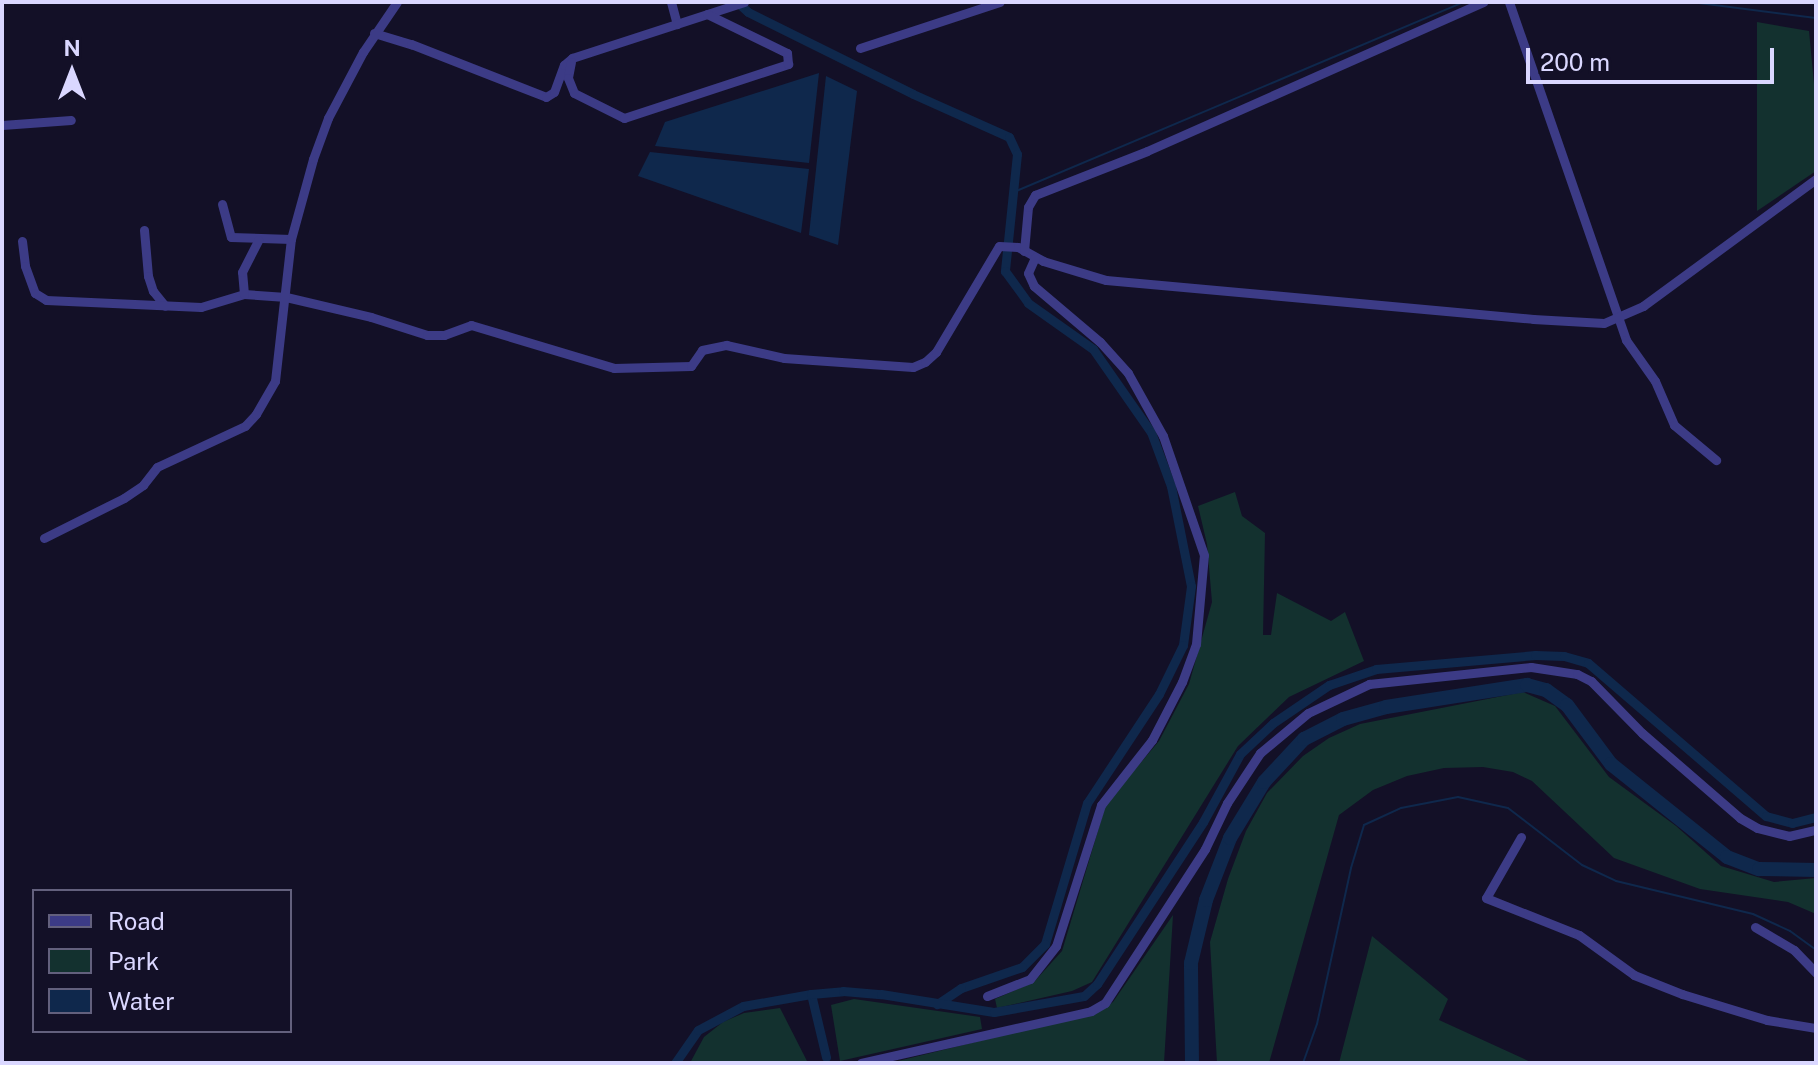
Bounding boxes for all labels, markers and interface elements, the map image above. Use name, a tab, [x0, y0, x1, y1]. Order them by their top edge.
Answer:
north arrow	[32, 32, 112, 112]
scale bar	[1530, 32, 1778, 82]
text: N	[63, 35, 81, 61]
text: 200 m	[1540, 48, 1610, 76]
legend	[32, 889, 292, 1033]
text: Road	[108, 907, 165, 935]
text: Park	[108, 947, 159, 975]
text: Water	[108, 987, 175, 1015]

